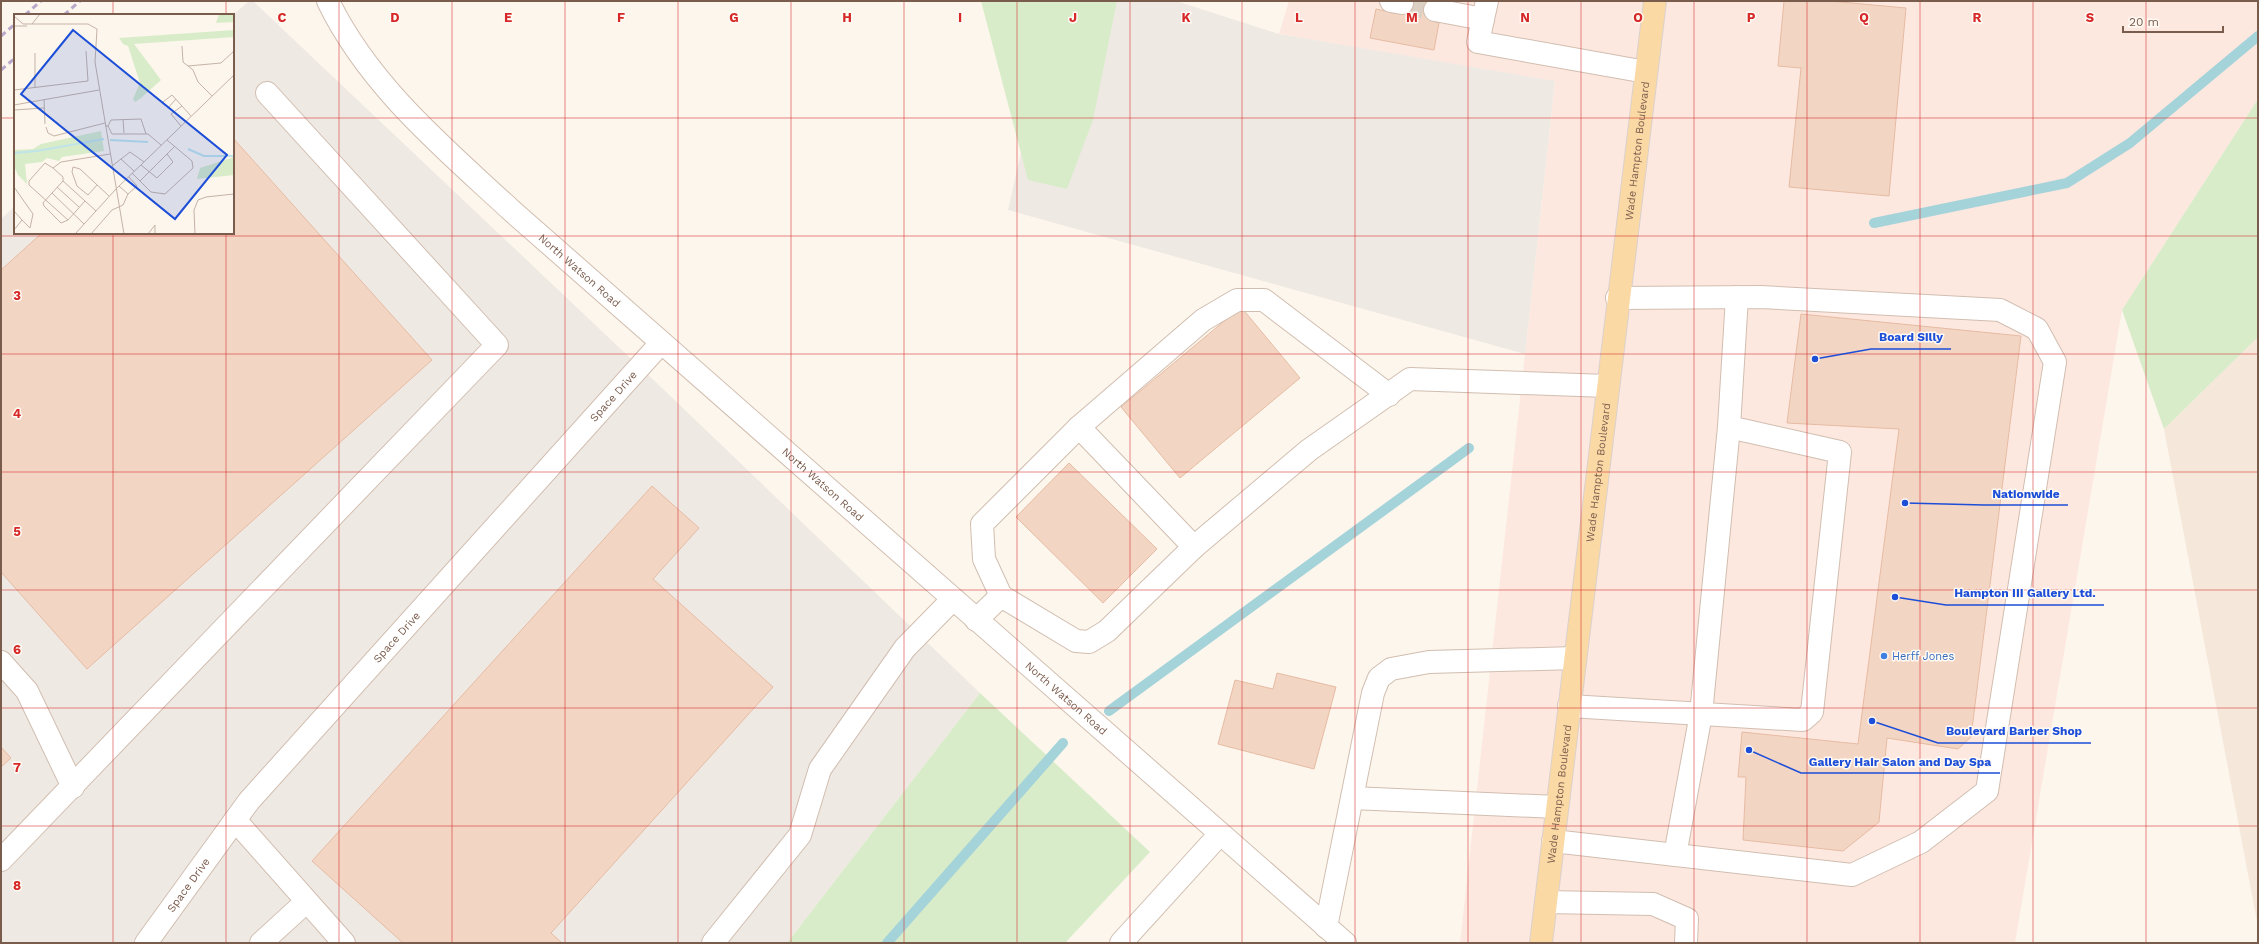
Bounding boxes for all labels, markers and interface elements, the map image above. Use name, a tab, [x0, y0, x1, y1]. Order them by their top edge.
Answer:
scale bar	[2123, 8, 2223, 34]
text: C	[278, 10, 287, 25]
text: D	[390, 10, 400, 25]
text: E	[504, 10, 512, 25]
text: F	[617, 10, 625, 25]
text: G	[729, 10, 739, 25]
text: H	[842, 10, 852, 25]
text: I	[958, 10, 962, 25]
text: J	[1069, 10, 1077, 25]
text: K	[1181, 10, 1191, 25]
text: L	[1295, 10, 1303, 25]
text: M	[1406, 10, 1418, 25]
text: N	[1520, 10, 1530, 25]
text: O	[1633, 10, 1643, 25]
text: P	[1747, 10, 1756, 25]
text: Q	[1859, 10, 1869, 25]
text: R	[1973, 10, 1982, 25]
text: S	[2086, 10, 2095, 25]
inset map	[14, 14, 234, 234]
text: 20 m	[2129, 15, 2159, 29]
street label: Wade Hampton Boulevard	[1622, 81, 1652, 221]
street label: North Watson Road	[536, 231, 623, 310]
text: 3	[13, 288, 21, 303]
callout: Board Silly	[1871, 325, 1951, 349]
text: Board Silly	[1879, 330, 1943, 344]
street label: Space Drive	[587, 368, 639, 424]
street label: Wade Hampton Boulevard	[1583, 402, 1613, 543]
text: 4	[13, 406, 22, 421]
street label: North Watson Road	[780, 445, 866, 524]
callout: Nationwide	[1984, 481, 2068, 505]
text: Nationwide	[1992, 487, 2060, 501]
text: 5	[13, 524, 21, 539]
callout: Hampton III Gallery Ltd.	[1946, 581, 2104, 605]
text: Hampton III Gallery Ltd.	[1954, 586, 2096, 600]
street label: Space Drive	[370, 609, 423, 665]
text: 6	[13, 642, 21, 657]
place label: Herff Jones	[1892, 650, 1954, 663]
marker: Herff Jones	[1879, 651, 1889, 661]
street label: North Watson Road	[1023, 659, 1110, 737]
callout: Boulevard Barber Shop	[1938, 719, 2091, 743]
street label: Wade Hampton Boulevard	[1544, 724, 1574, 864]
text: Boulevard Barber Shop	[1946, 724, 2083, 738]
callout: Gallery Hair Salon and Day Spa	[1801, 749, 2000, 773]
text: Gallery Hair Salon and Day Spa	[1809, 755, 1991, 769]
text: 7	[13, 760, 21, 775]
street label: Space Drive	[164, 855, 212, 914]
text: 8	[13, 878, 21, 893]

